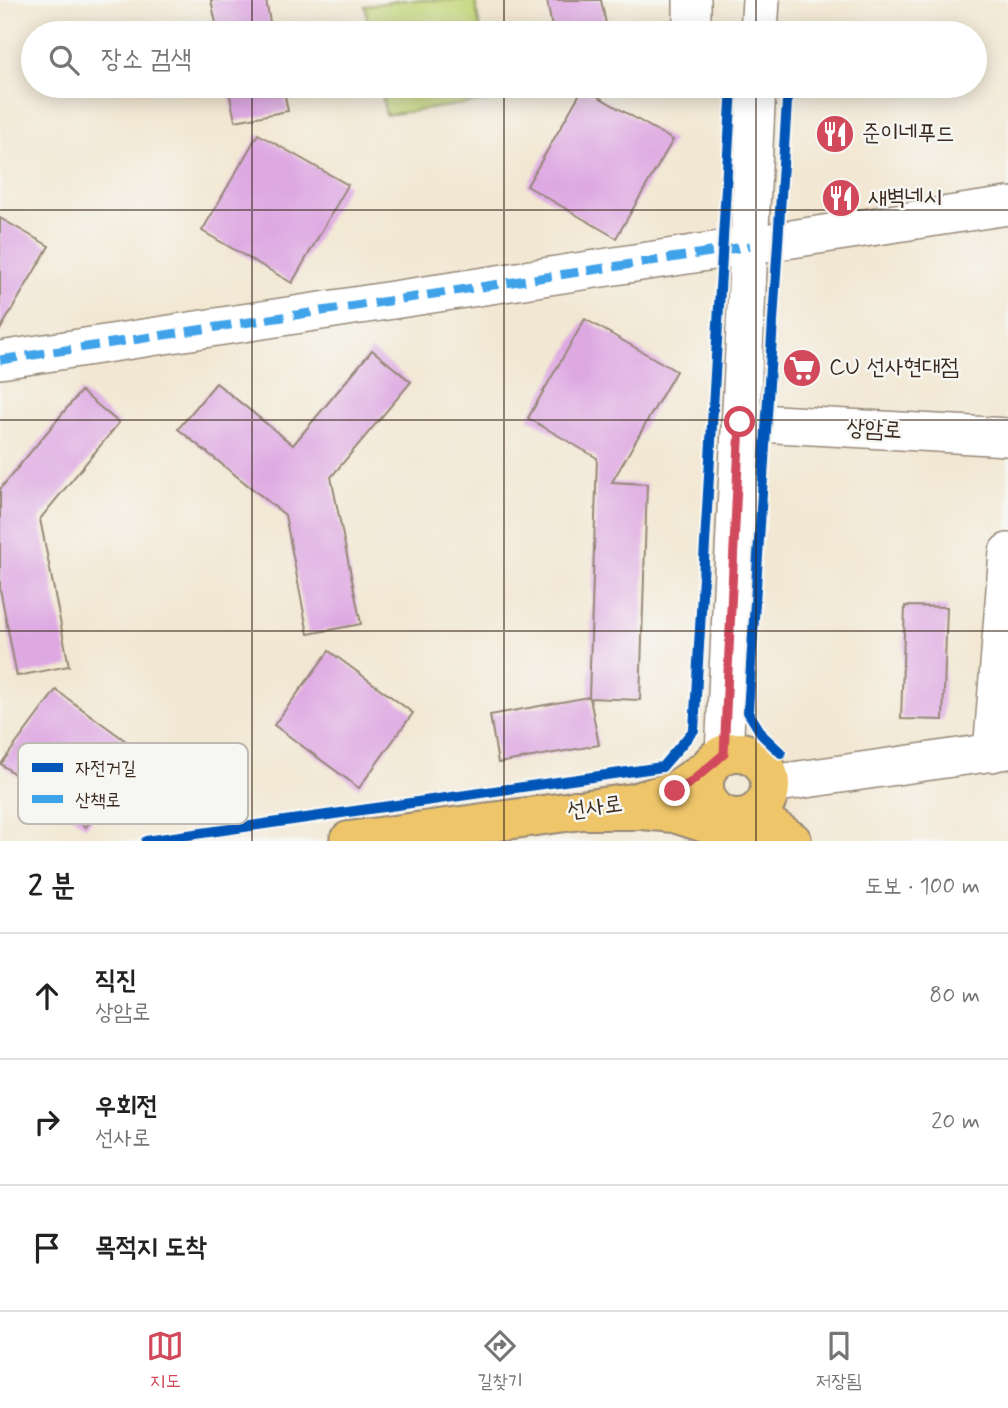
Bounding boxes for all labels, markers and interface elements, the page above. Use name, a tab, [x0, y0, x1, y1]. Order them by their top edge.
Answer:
search box	[21, 21, 987, 98]
icon: search	[45, 41, 83, 79]
text: 장소 검색	[101, 43, 192, 77]
restaurant icon: 준이네푸드	[814, 113, 856, 155]
place label: 준이네푸드	[862, 119, 955, 149]
restaurant icon: 새벽네시	[820, 177, 862, 219]
place label: 새벽네시	[868, 183, 942, 213]
supermarket icon: CU 선사현대점	[781, 347, 823, 389]
place label: CU 선사현대점	[829, 353, 959, 383]
route start	[724, 406, 755, 437]
street label: 상암로	[845, 414, 903, 446]
legend	[18, 743, 248, 824]
text: 자전거길	[75, 756, 136, 781]
route end	[659, 775, 690, 806]
text: 산책로	[75, 788, 121, 813]
street label: 선사로	[565, 789, 625, 827]
text: 2 분	[28, 867, 75, 906]
text: 도보 · 100 m	[865, 872, 980, 902]
text: 직진	[95, 964, 137, 998]
icon: ahead	[28, 977, 66, 1015]
text: 80 m	[929, 981, 980, 1011]
text: 상암로	[95, 998, 151, 1028]
text: 우회전	[95, 1090, 158, 1124]
icon: right	[28, 1103, 66, 1141]
text: 20 m	[931, 1107, 980, 1137]
text: 선사로	[95, 1124, 151, 1154]
icon: arrive	[28, 1229, 66, 1267]
text: 목적지 도착	[95, 1231, 207, 1265]
tab: 지도	[146, 1327, 184, 1394]
tab: 길찾기	[477, 1327, 523, 1394]
tab: 저장됨	[816, 1327, 862, 1394]

